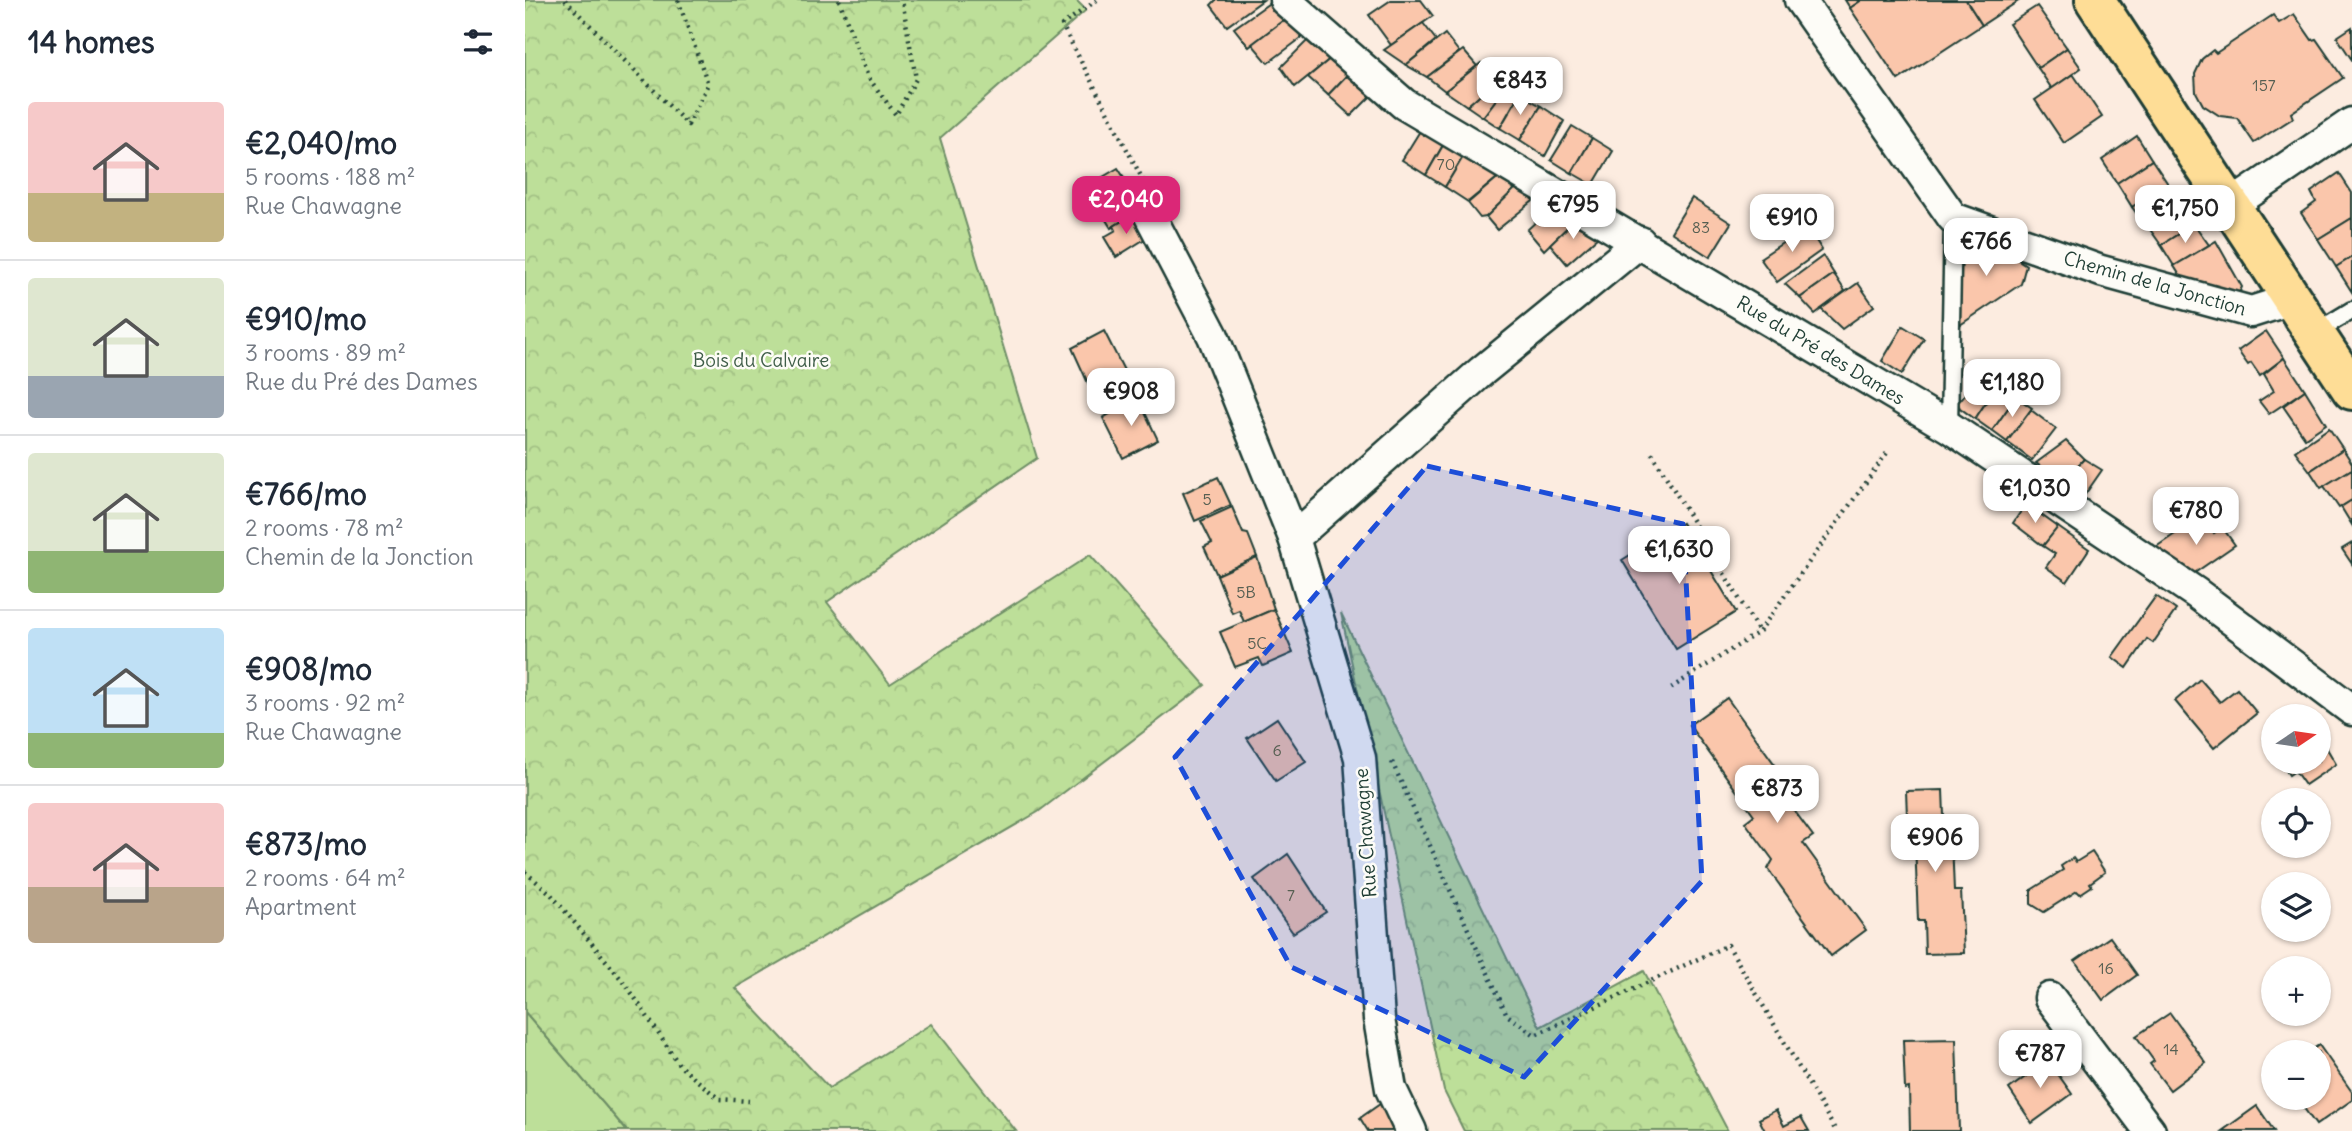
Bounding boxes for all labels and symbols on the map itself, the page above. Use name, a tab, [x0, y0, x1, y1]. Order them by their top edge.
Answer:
pin: €843	[1479, 58, 1561, 117]
house number: 157	[2252, 75, 2276, 95]
house number: 70	[1437, 154, 1455, 174]
pin: €2,040	[1069, 176, 1183, 236]
pin: €795	[1532, 182, 1614, 241]
pin: €1,750	[2128, 186, 2242, 245]
pin: €910	[1751, 194, 1833, 254]
house number: 83	[1692, 217, 1710, 237]
pin: €766	[1945, 218, 2027, 278]
street label: Chemin de la Jonction	[2061, 245, 2249, 321]
street label: Rue du Pré des Dames	[1732, 290, 1910, 410]
park label: Bois du Calvaire	[693, 348, 829, 372]
pin: €1,180	[1955, 360, 2069, 419]
pin: €908	[1090, 368, 1172, 428]
pin: €1,030	[1978, 466, 2092, 525]
pin: €780	[2155, 488, 2237, 547]
house number: 5	[1202, 489, 1212, 509]
pin: €1,630	[1622, 526, 1736, 586]
house number: 5B	[1236, 582, 1256, 602]
house number: 5C	[1247, 633, 1267, 653]
north arrow	[2261, 704, 2331, 774]
house number: 6	[1272, 740, 1282, 760]
pin: €873	[1736, 766, 1818, 825]
street label: Rue Chawagne	[1349, 768, 1381, 898]
pin: €906	[1894, 814, 1976, 874]
house number: 7	[1287, 885, 1295, 905]
house number: 16	[2098, 958, 2114, 978]
pin: €787	[1999, 1030, 2081, 1090]
house number: 14	[2163, 1039, 2179, 1059]

